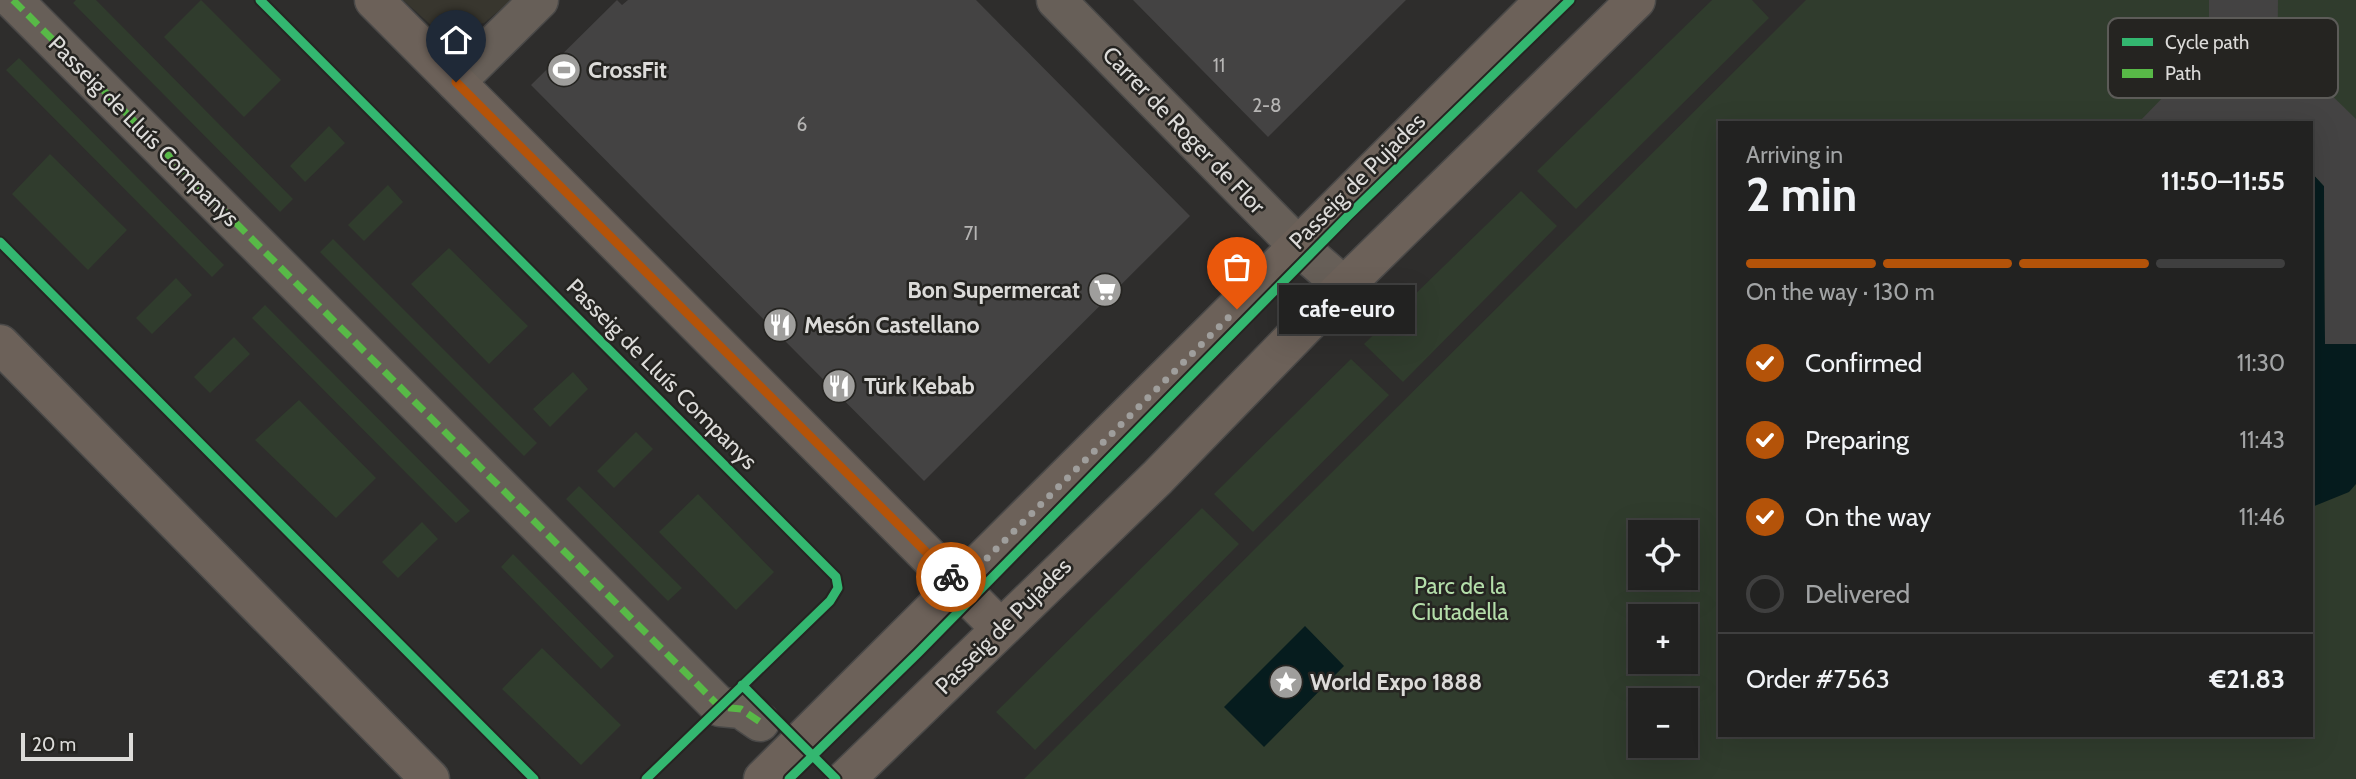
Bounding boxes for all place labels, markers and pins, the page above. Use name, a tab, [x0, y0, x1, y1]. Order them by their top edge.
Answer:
pin	[426, 10, 486, 82]
sports icon: CrossFit	[545, 51, 583, 89]
place label: CrossFit	[588, 56, 667, 84]
pin	[1207, 237, 1267, 309]
supermarket icon: Bon Supermercat	[1086, 271, 1124, 309]
place label: Bon Supermercat	[907, 276, 1080, 304]
callout: cafe-euro	[1279, 284, 1416, 334]
restaurant icon: Mesón Castellano	[761, 306, 799, 344]
place label: Mesón Castellano	[804, 311, 980, 339]
restaurant icon: Türk Kebab	[820, 367, 858, 405]
place label: Türk Kebab	[864, 372, 975, 400]
place icon: World Expo 1888	[1267, 663, 1305, 701]
place label: World Expo 1888	[1310, 668, 1482, 696]

